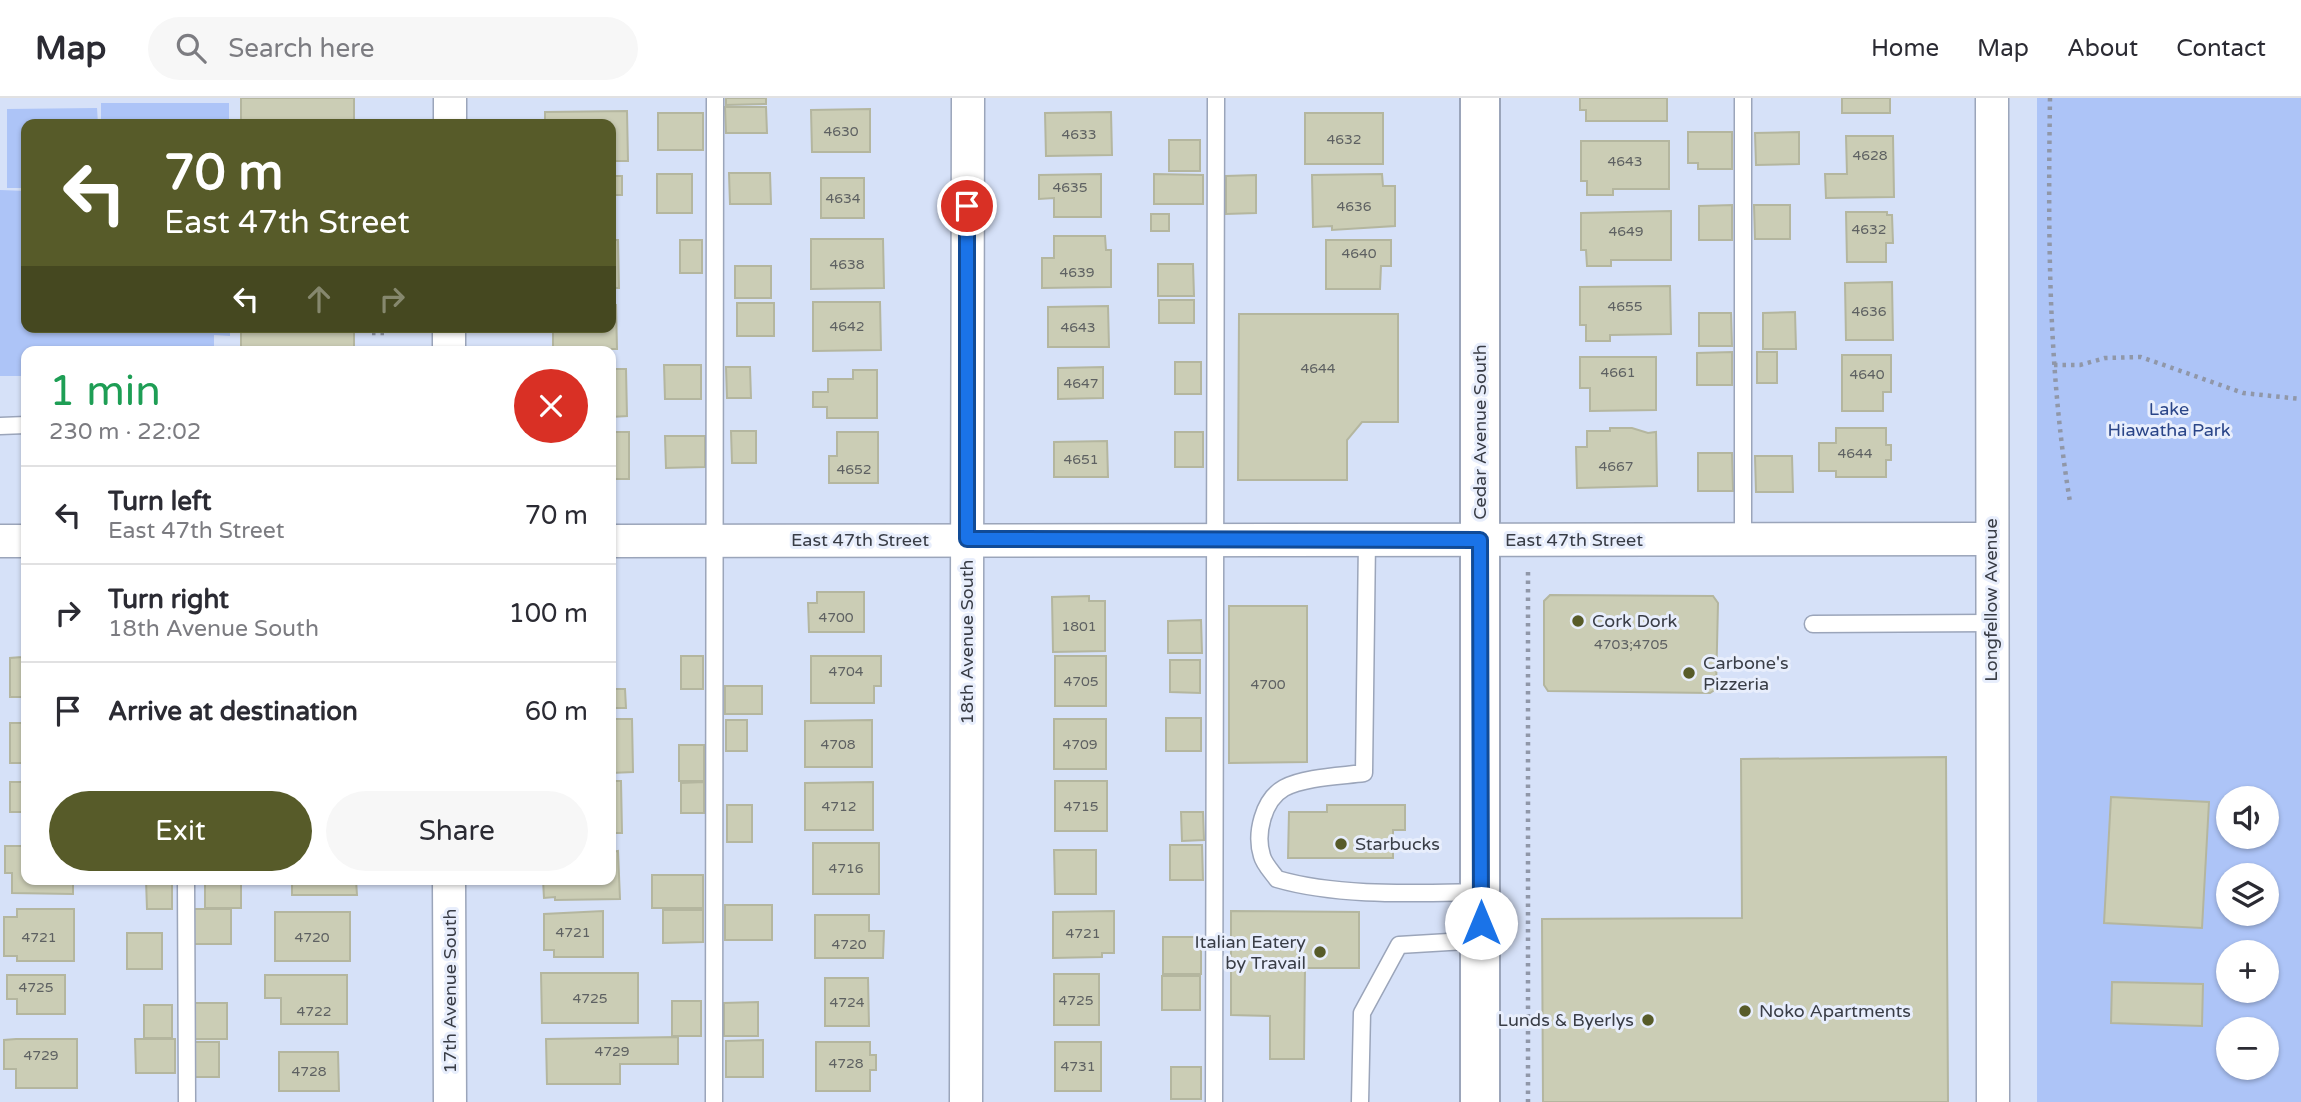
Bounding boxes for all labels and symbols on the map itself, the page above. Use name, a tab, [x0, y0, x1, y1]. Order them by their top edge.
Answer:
house number: 4630	[823, 123, 859, 140]
house number: 4633	[1061, 126, 1097, 143]
house number: 4632	[1326, 131, 1362, 148]
house number: 4628	[1852, 147, 1888, 164]
house number: 4643	[1607, 153, 1643, 170]
pin	[937, 176, 997, 236]
house number: 4635	[1052, 179, 1088, 196]
house number: 4634	[825, 190, 861, 207]
house number: 4636	[1336, 198, 1372, 215]
house number: 4632	[1851, 221, 1887, 238]
house number: 4649	[1608, 223, 1644, 240]
house number: 4640	[1341, 245, 1377, 262]
house number: 4638	[829, 256, 865, 273]
house number: 4639	[1059, 264, 1095, 281]
house number: 4655	[1607, 298, 1643, 315]
house number: 4636	[1851, 303, 1887, 320]
house number: 4642	[829, 318, 865, 335]
house number: 4643	[1060, 319, 1096, 336]
street label: Cedar Avenue South	[1469, 344, 1491, 520]
house number: 4644	[1300, 360, 1336, 377]
house number: 4661	[1600, 364, 1636, 381]
house number: 4640	[1849, 366, 1885, 383]
house number: 4647	[1063, 375, 1099, 392]
park label: Lake Hiawatha Park	[2108, 398, 2231, 441]
house number: 4644	[1837, 445, 1873, 462]
house number: 4651	[1063, 451, 1099, 468]
house number: 4667	[1598, 458, 1634, 475]
house number: 4652	[836, 461, 872, 478]
street label: Longfellow Avenue	[1980, 518, 2002, 682]
street label: East 47th Street	[791, 529, 929, 551]
street label: East 47th Street	[1505, 529, 1643, 551]
street label: 18th Avenue South	[956, 559, 978, 725]
house number: 4700	[818, 609, 854, 626]
place label: Cork Dork	[1592, 610, 1678, 632]
marker: Cork Dork	[1570, 613, 1586, 629]
house number: 1801	[1061, 618, 1097, 635]
house number: 4703;4705	[1594, 636, 1668, 653]
place label: Carbone's Pizzeria	[1703, 652, 1789, 695]
house number: 4704	[828, 663, 864, 680]
marker: Carbone's Pizzeria	[1681, 665, 1697, 681]
house number: 4705	[1063, 673, 1099, 690]
house number: 4700	[1250, 676, 1286, 693]
house number: 4708	[820, 736, 856, 753]
house number: 4709	[1062, 736, 1098, 753]
house number: 4712	[821, 798, 857, 815]
house number: 4715	[1063, 798, 1099, 815]
place label: Starbucks	[1355, 833, 1440, 855]
marker: Starbucks	[1333, 836, 1349, 852]
house number: 4716	[828, 860, 864, 877]
position arrow	[1444, 886, 1518, 960]
street label: 17th Avenue South	[439, 908, 461, 1074]
house number: 4721	[555, 924, 591, 941]
house number: 4721	[1065, 925, 1101, 942]
house number: 4721	[21, 929, 57, 946]
house number: 4720	[294, 929, 330, 946]
place label: Italian Eatery by Travail	[1195, 931, 1306, 974]
house number: 4720	[831, 936, 867, 953]
marker: Italian Eatery by Travail	[1312, 944, 1328, 960]
house number: 4725	[18, 979, 54, 996]
house number: 4725	[572, 990, 608, 1007]
house number: 4725	[1058, 992, 1094, 1009]
house number: 4724	[829, 994, 865, 1011]
place label: Noko Apartments	[1759, 1000, 1911, 1022]
house number: 4722	[296, 1003, 332, 1020]
marker: Noko Apartments	[1737, 1003, 1753, 1019]
place label: Lunds & Byerlys	[1498, 1009, 1634, 1031]
marker: Lunds & Byerlys	[1640, 1012, 1656, 1028]
house number: 4729	[594, 1043, 630, 1060]
house number: 4729	[23, 1047, 59, 1064]
house number: 4728	[828, 1055, 864, 1072]
house number: 4731	[1060, 1058, 1096, 1075]
house number: 4728	[291, 1063, 327, 1080]

